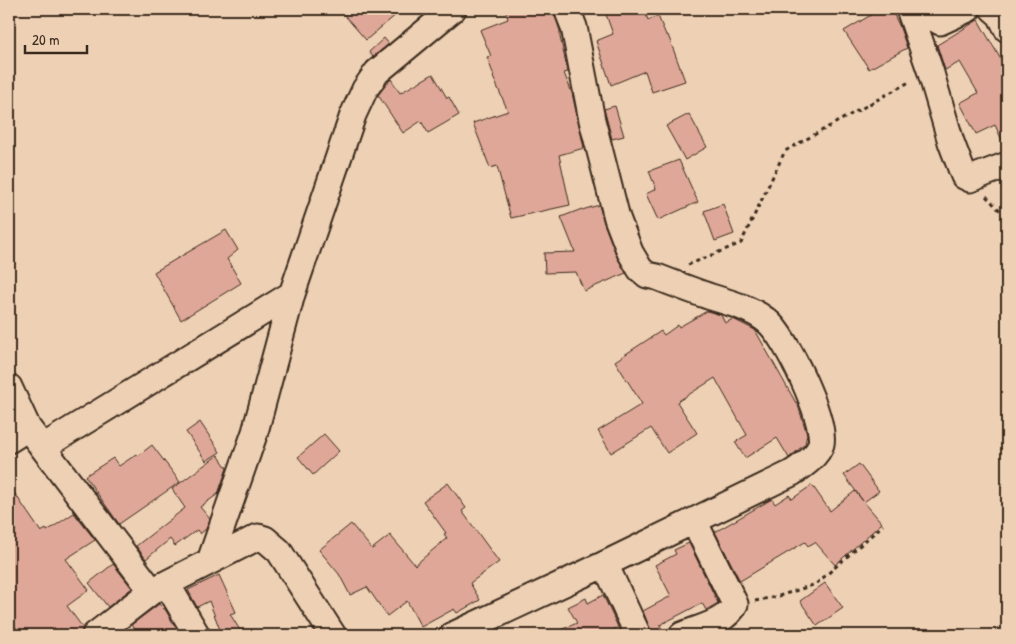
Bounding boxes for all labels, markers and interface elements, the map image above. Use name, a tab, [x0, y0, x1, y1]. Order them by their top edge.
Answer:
scale bar	[25, 22, 88, 54]
text: 20 m	[32, 29, 59, 50]

